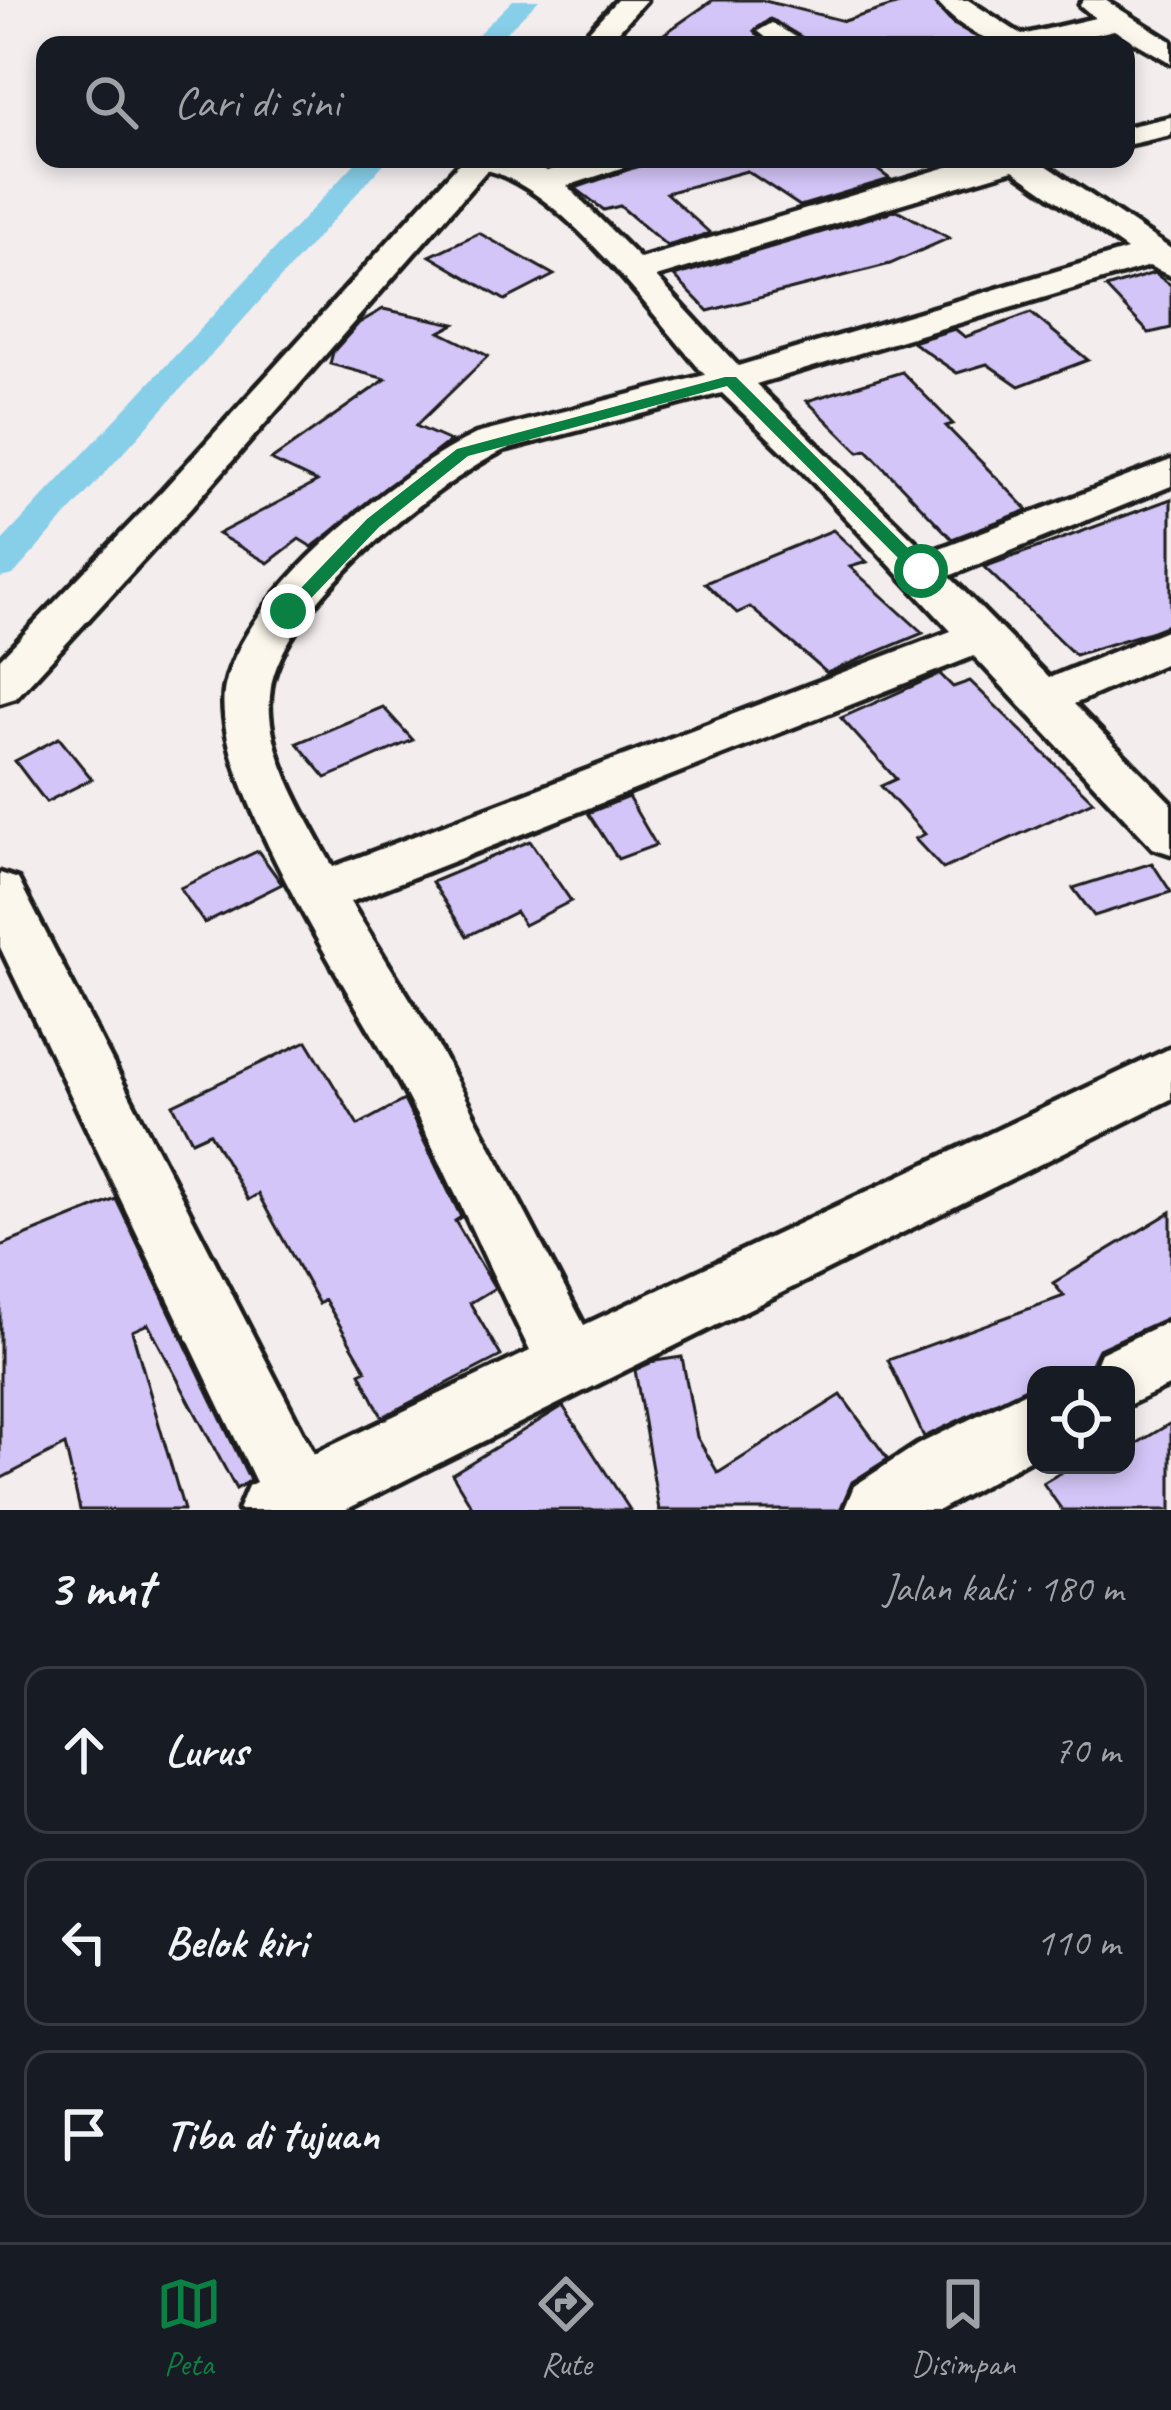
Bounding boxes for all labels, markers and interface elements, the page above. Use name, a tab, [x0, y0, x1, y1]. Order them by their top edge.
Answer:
search box	[36, 36, 1135, 168]
icon: search	[78, 69, 144, 135]
text: Cari di sini	[174, 74, 340, 131]
route start	[894, 544, 948, 598]
route end	[261, 584, 315, 638]
map controls	[1027, 1366, 1135, 1474]
button: locate	[1027, 1366, 1135, 1474]
text: 3 mnt	[48, 1556, 153, 1620]
text: Jalan kaki · 180 m	[883, 1564, 1123, 1613]
icon: ahead	[51, 1717, 117, 1783]
text: Lurus	[165, 1722, 248, 1779]
text: 70 m	[1054, 1726, 1120, 1775]
icon: left	[51, 1909, 117, 1975]
text: Belok kiri	[165, 1914, 307, 1971]
text: 110 m	[1036, 1918, 1120, 1967]
icon: arrive	[51, 2101, 117, 2167]
text: Tiba di tujuan	[165, 2106, 379, 2163]
tab: Peta	[156, 2271, 222, 2385]
tab: Rute	[533, 2271, 599, 2385]
tab: Disimpan	[911, 2271, 1015, 2385]

